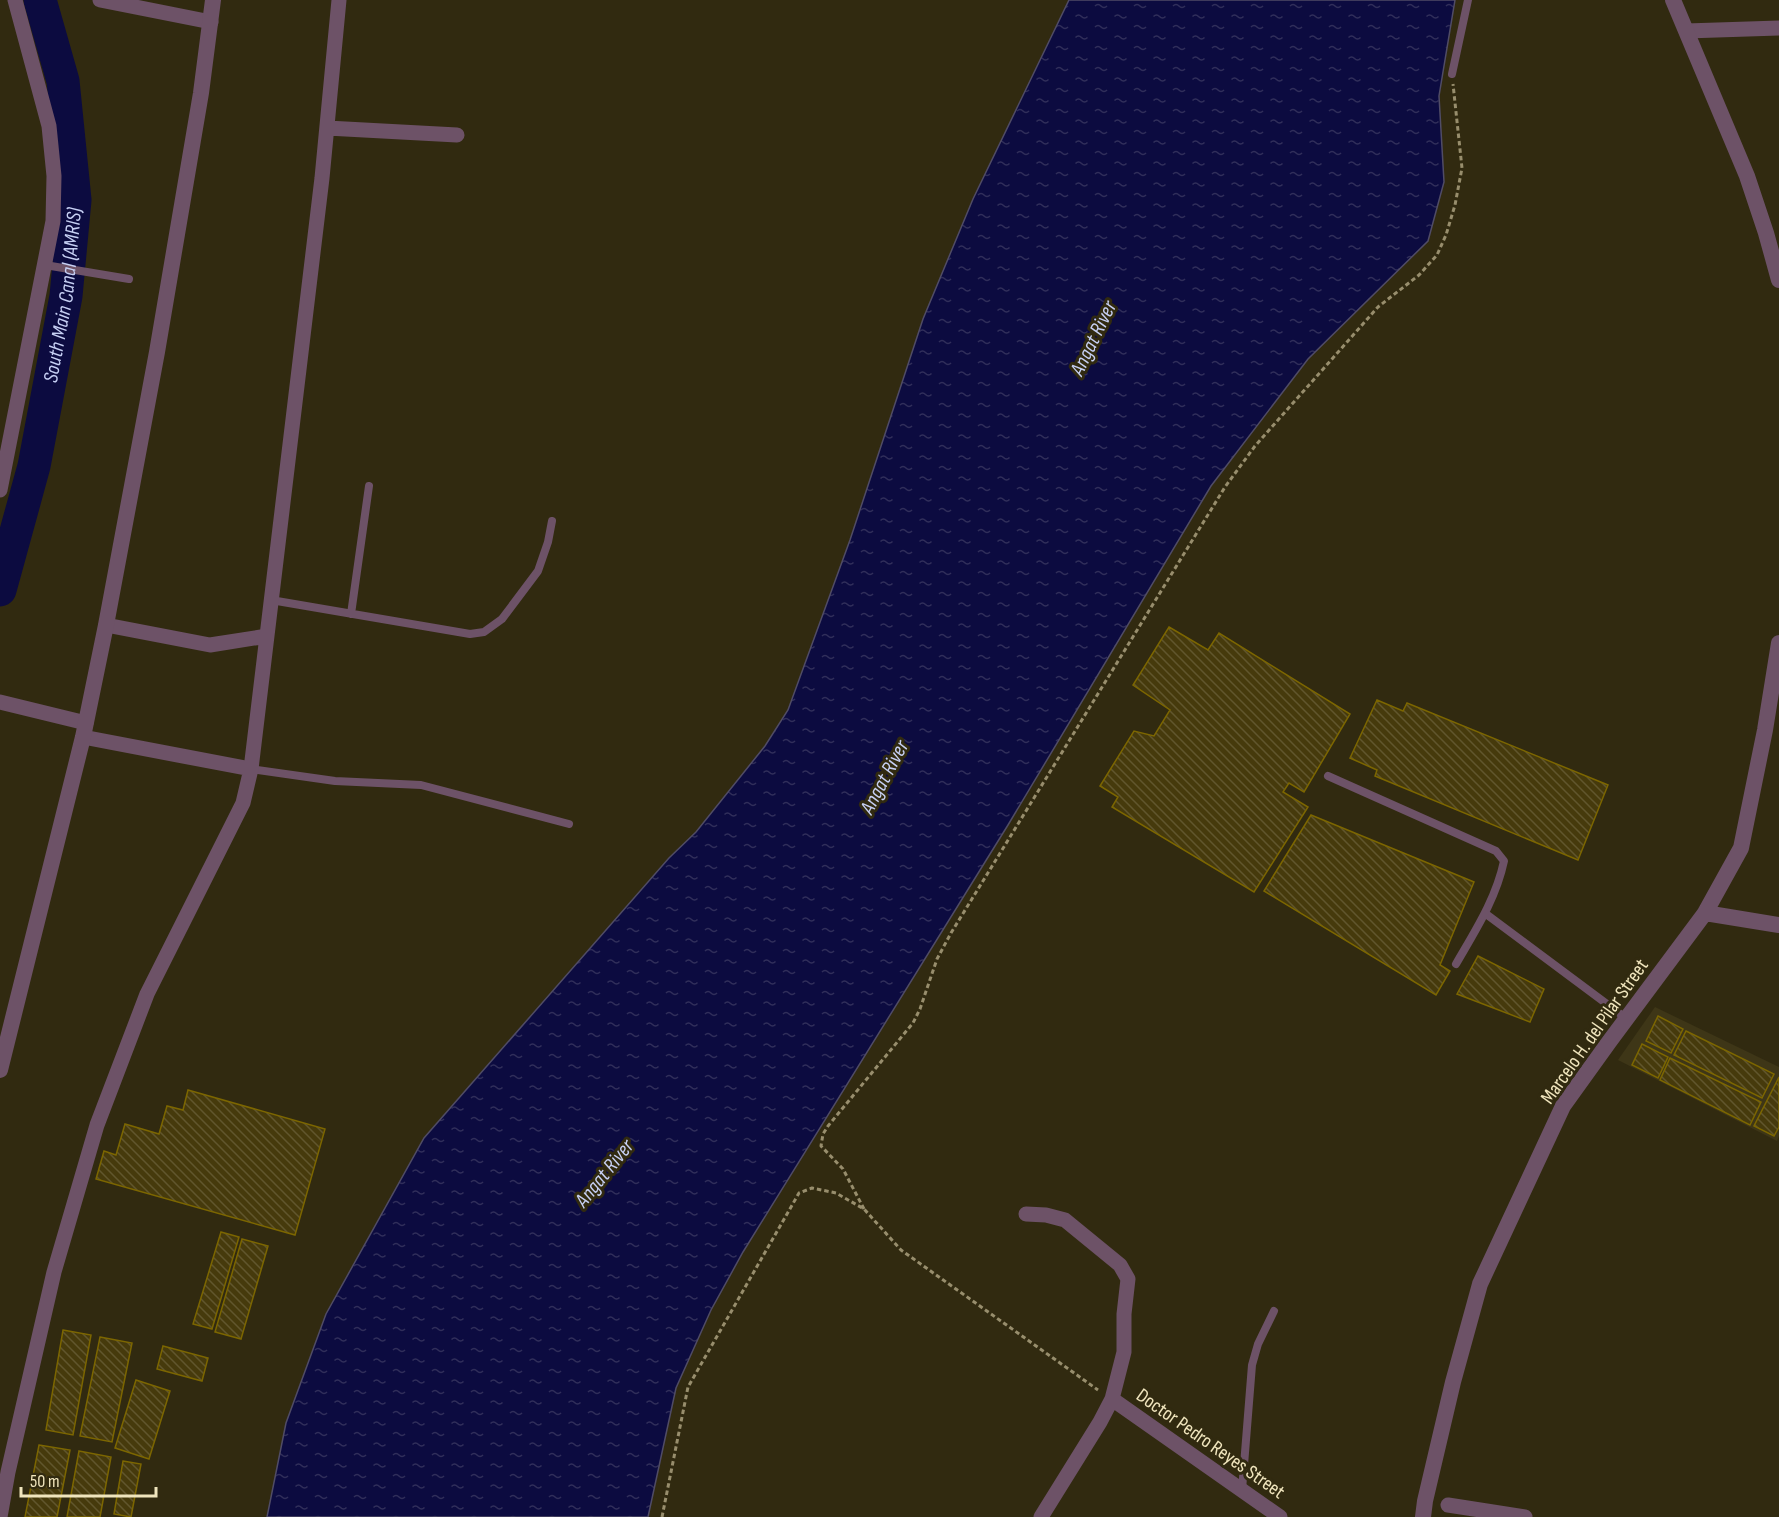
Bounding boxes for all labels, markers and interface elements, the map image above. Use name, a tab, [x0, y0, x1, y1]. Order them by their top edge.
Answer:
water label: South Main Canal (AMRIS)	[38, 206, 87, 385]
water label: Angat River	[1064, 296, 1123, 380]
water label: Angat River	[854, 735, 915, 819]
street label: Marcelo H. del Pilar Street	[1536, 955, 1654, 1109]
water label: Angat River	[569, 1134, 640, 1213]
street label: Doctor Pedro Reyes Street	[1131, 1384, 1289, 1504]
scale bar	[21, 1460, 156, 1498]
text: 50 m	[30, 1471, 60, 1492]

